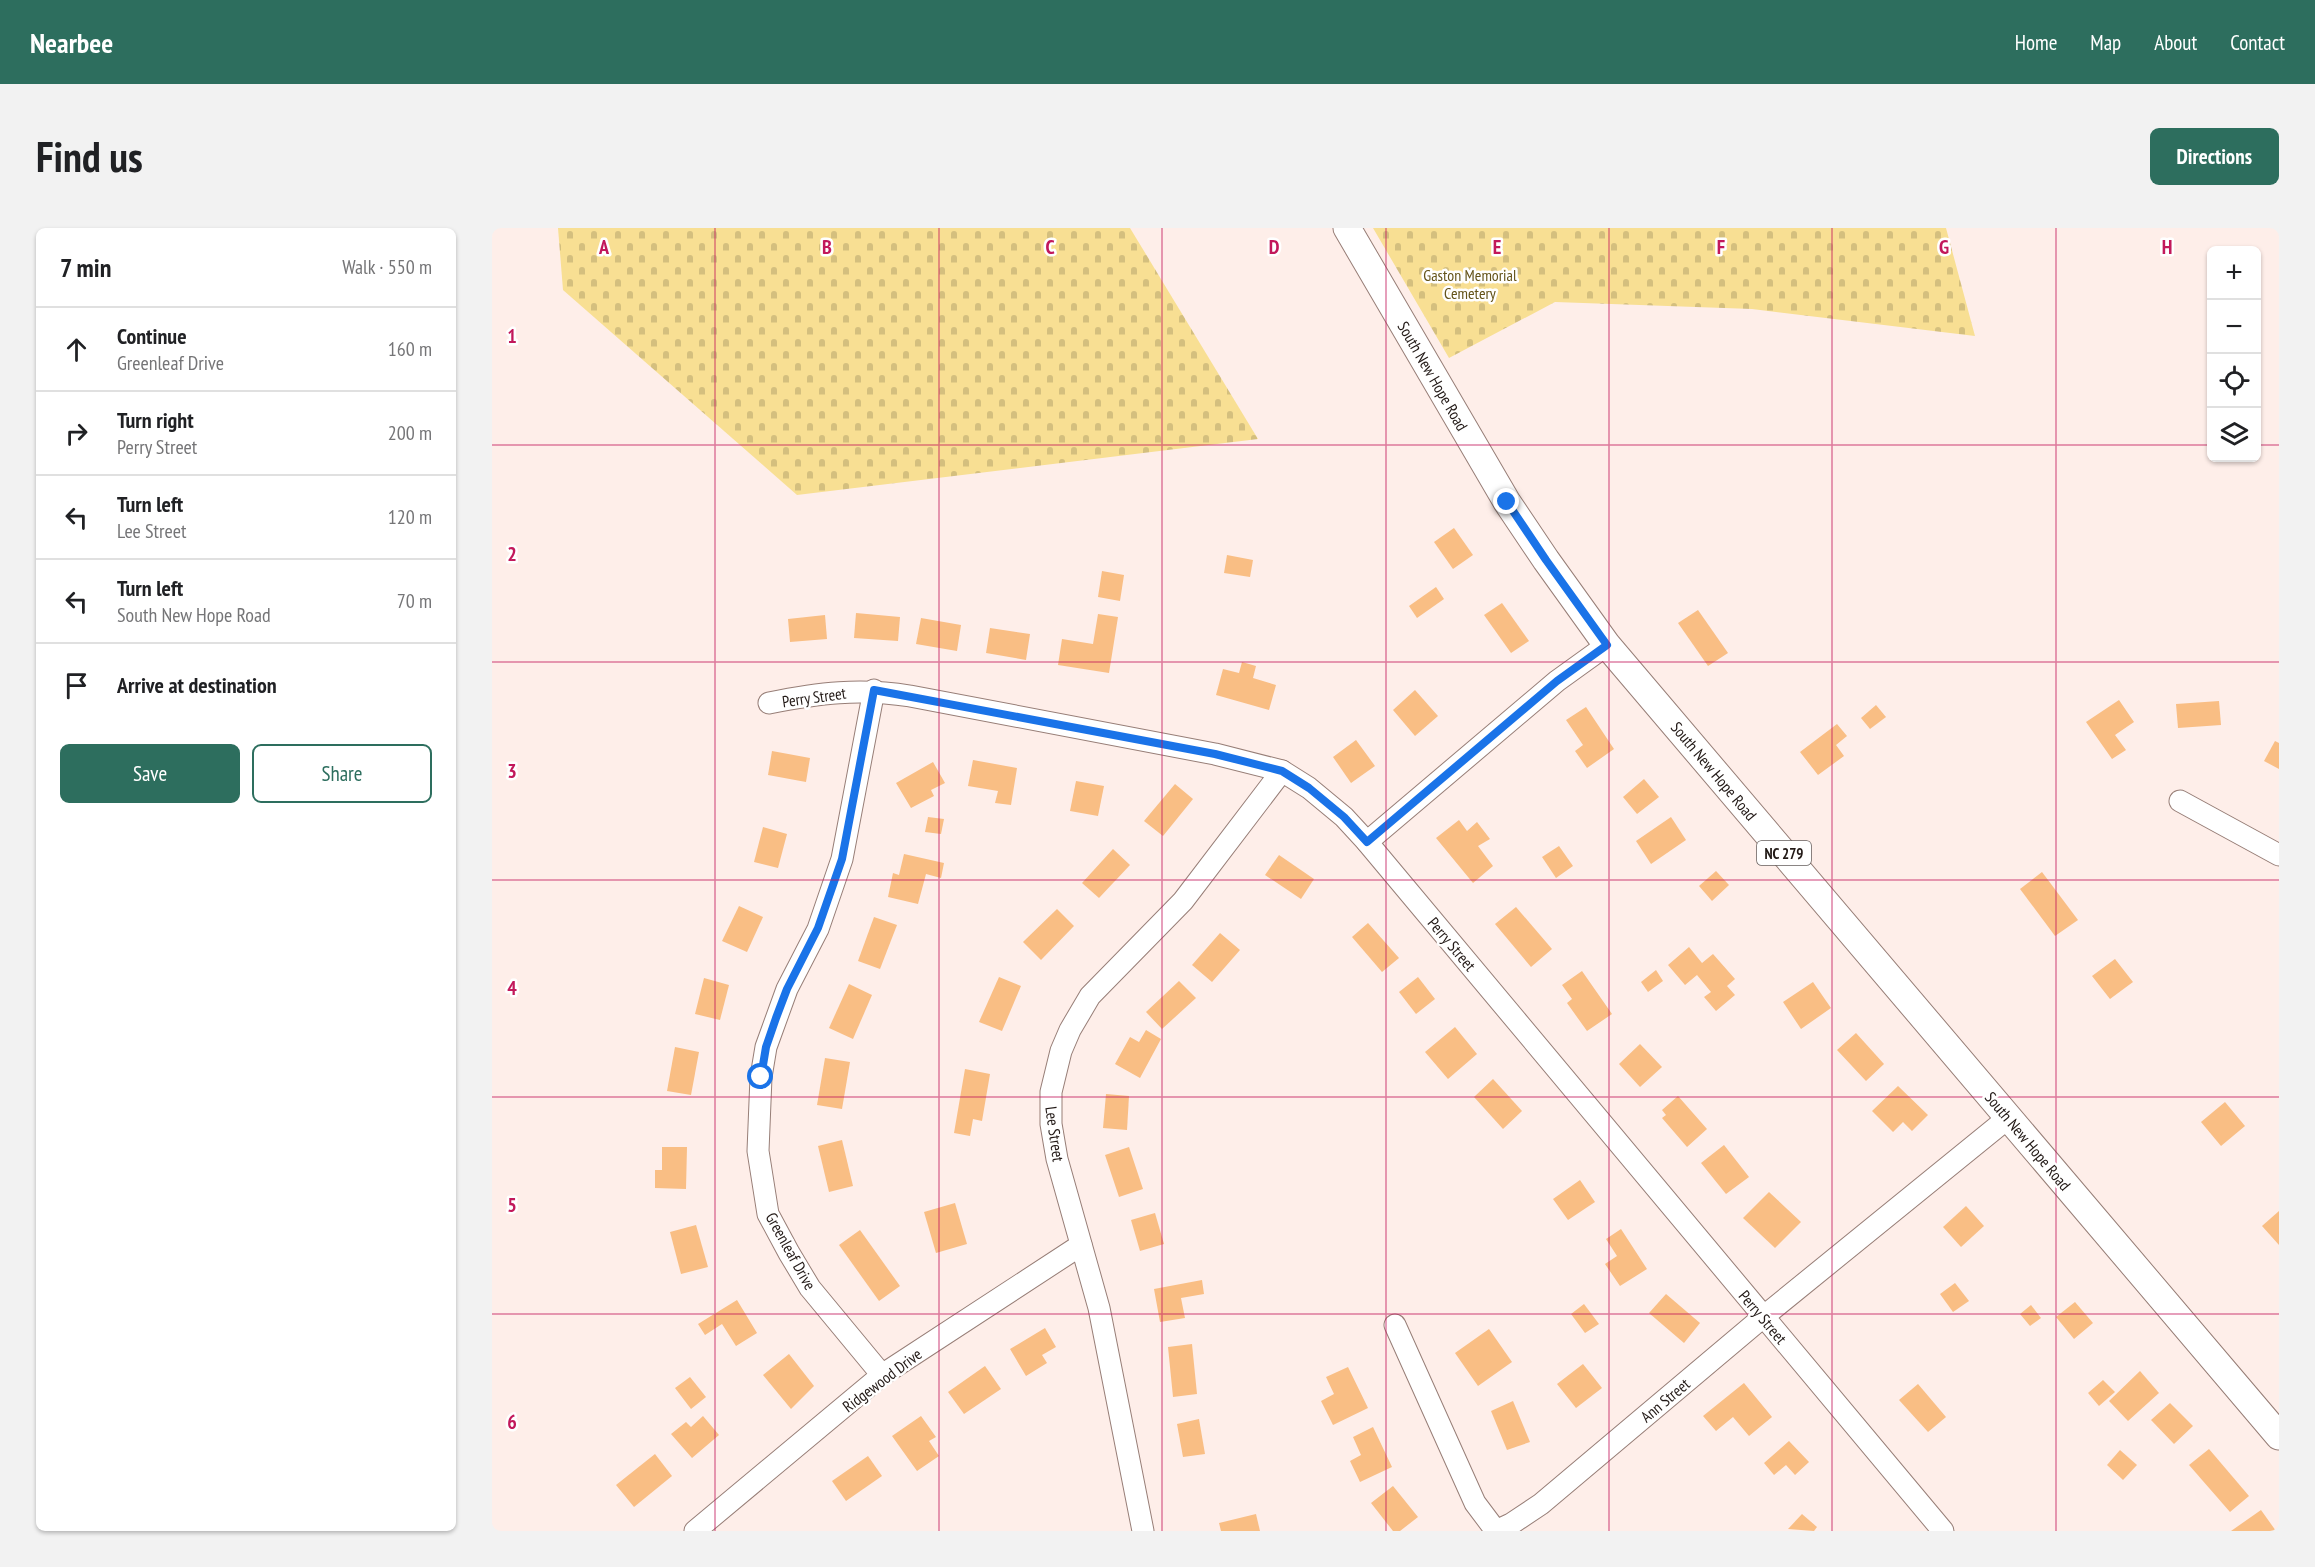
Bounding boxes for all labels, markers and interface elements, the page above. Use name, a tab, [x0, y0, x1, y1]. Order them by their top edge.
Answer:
text: Nearbee	[30, 24, 113, 61]
text: Home	[2015, 29, 2057, 56]
text: Map	[2090, 29, 2121, 56]
text: About	[2154, 29, 2197, 56]
text: Contact	[2230, 29, 2285, 56]
button: Directions	[2150, 128, 2279, 185]
text: Find us	[36, 129, 143, 184]
text: A	[598, 234, 610, 260]
text: B	[822, 234, 832, 260]
text: C	[1045, 234, 1055, 260]
text: D	[1269, 234, 1280, 260]
text: E	[1493, 234, 1501, 260]
text: F	[1717, 234, 1725, 260]
text: G	[1939, 234, 1949, 260]
text: H	[2162, 234, 2172, 260]
map controls	[2207, 246, 2261, 462]
button: +	[2207, 246, 2261, 300]
text: 7 min	[60, 251, 111, 284]
text: Walk · 550 m	[342, 254, 432, 280]
park label: Gaston Memorial Cemetery	[1423, 265, 1517, 303]
button: −	[2207, 300, 2261, 354]
street label: South New Hope Road	[1394, 318, 1472, 434]
text: Continue	[117, 322, 187, 350]
text: 1	[507, 323, 517, 349]
icon: ahead	[60, 333, 93, 366]
text: 160 m	[388, 336, 432, 362]
text: Greenleaf Drive	[117, 350, 224, 376]
button: locate	[2207, 354, 2261, 408]
text: Turn right	[117, 406, 194, 434]
button: layers	[2207, 408, 2261, 462]
icon: right	[60, 417, 93, 450]
text: 200 m	[388, 420, 432, 446]
text: Perry Street	[117, 434, 197, 460]
route end	[1493, 488, 1519, 514]
text: Turn left	[117, 490, 183, 518]
icon: left	[60, 501, 93, 534]
text: 120 m	[388, 504, 432, 530]
text: Lee Street	[117, 518, 186, 544]
text: 2	[507, 541, 517, 567]
text: Turn left	[117, 574, 183, 602]
icon: left	[60, 585, 93, 618]
text: 70 m	[397, 588, 432, 614]
text: South New Hope Road	[117, 602, 271, 628]
icon: arrive	[60, 669, 93, 702]
text: Arrive at destination	[117, 671, 277, 699]
street label: Perry Street	[781, 683, 848, 711]
street label: South New Hope Road	[1667, 717, 1761, 825]
button: Save	[60, 744, 240, 803]
button: Share	[252, 744, 432, 803]
text: 3	[507, 758, 517, 784]
road number: NC 279	[1757, 841, 1811, 865]
street label: Perry Street	[1424, 913, 1481, 975]
text: 4	[507, 975, 517, 1001]
route start	[747, 1063, 773, 1089]
street label: South New Hope Road	[1981, 1087, 2075, 1195]
street label: Lee Street	[1041, 1105, 1069, 1163]
text: 5	[507, 1192, 517, 1218]
street label: Greenleaf Drive	[761, 1209, 821, 1293]
street label: Perry Street	[1735, 1286, 1792, 1348]
street label: Ridgewood Drive	[838, 1344, 926, 1416]
street label: Ann Street	[1636, 1373, 1694, 1426]
text: 6	[507, 1409, 517, 1435]

